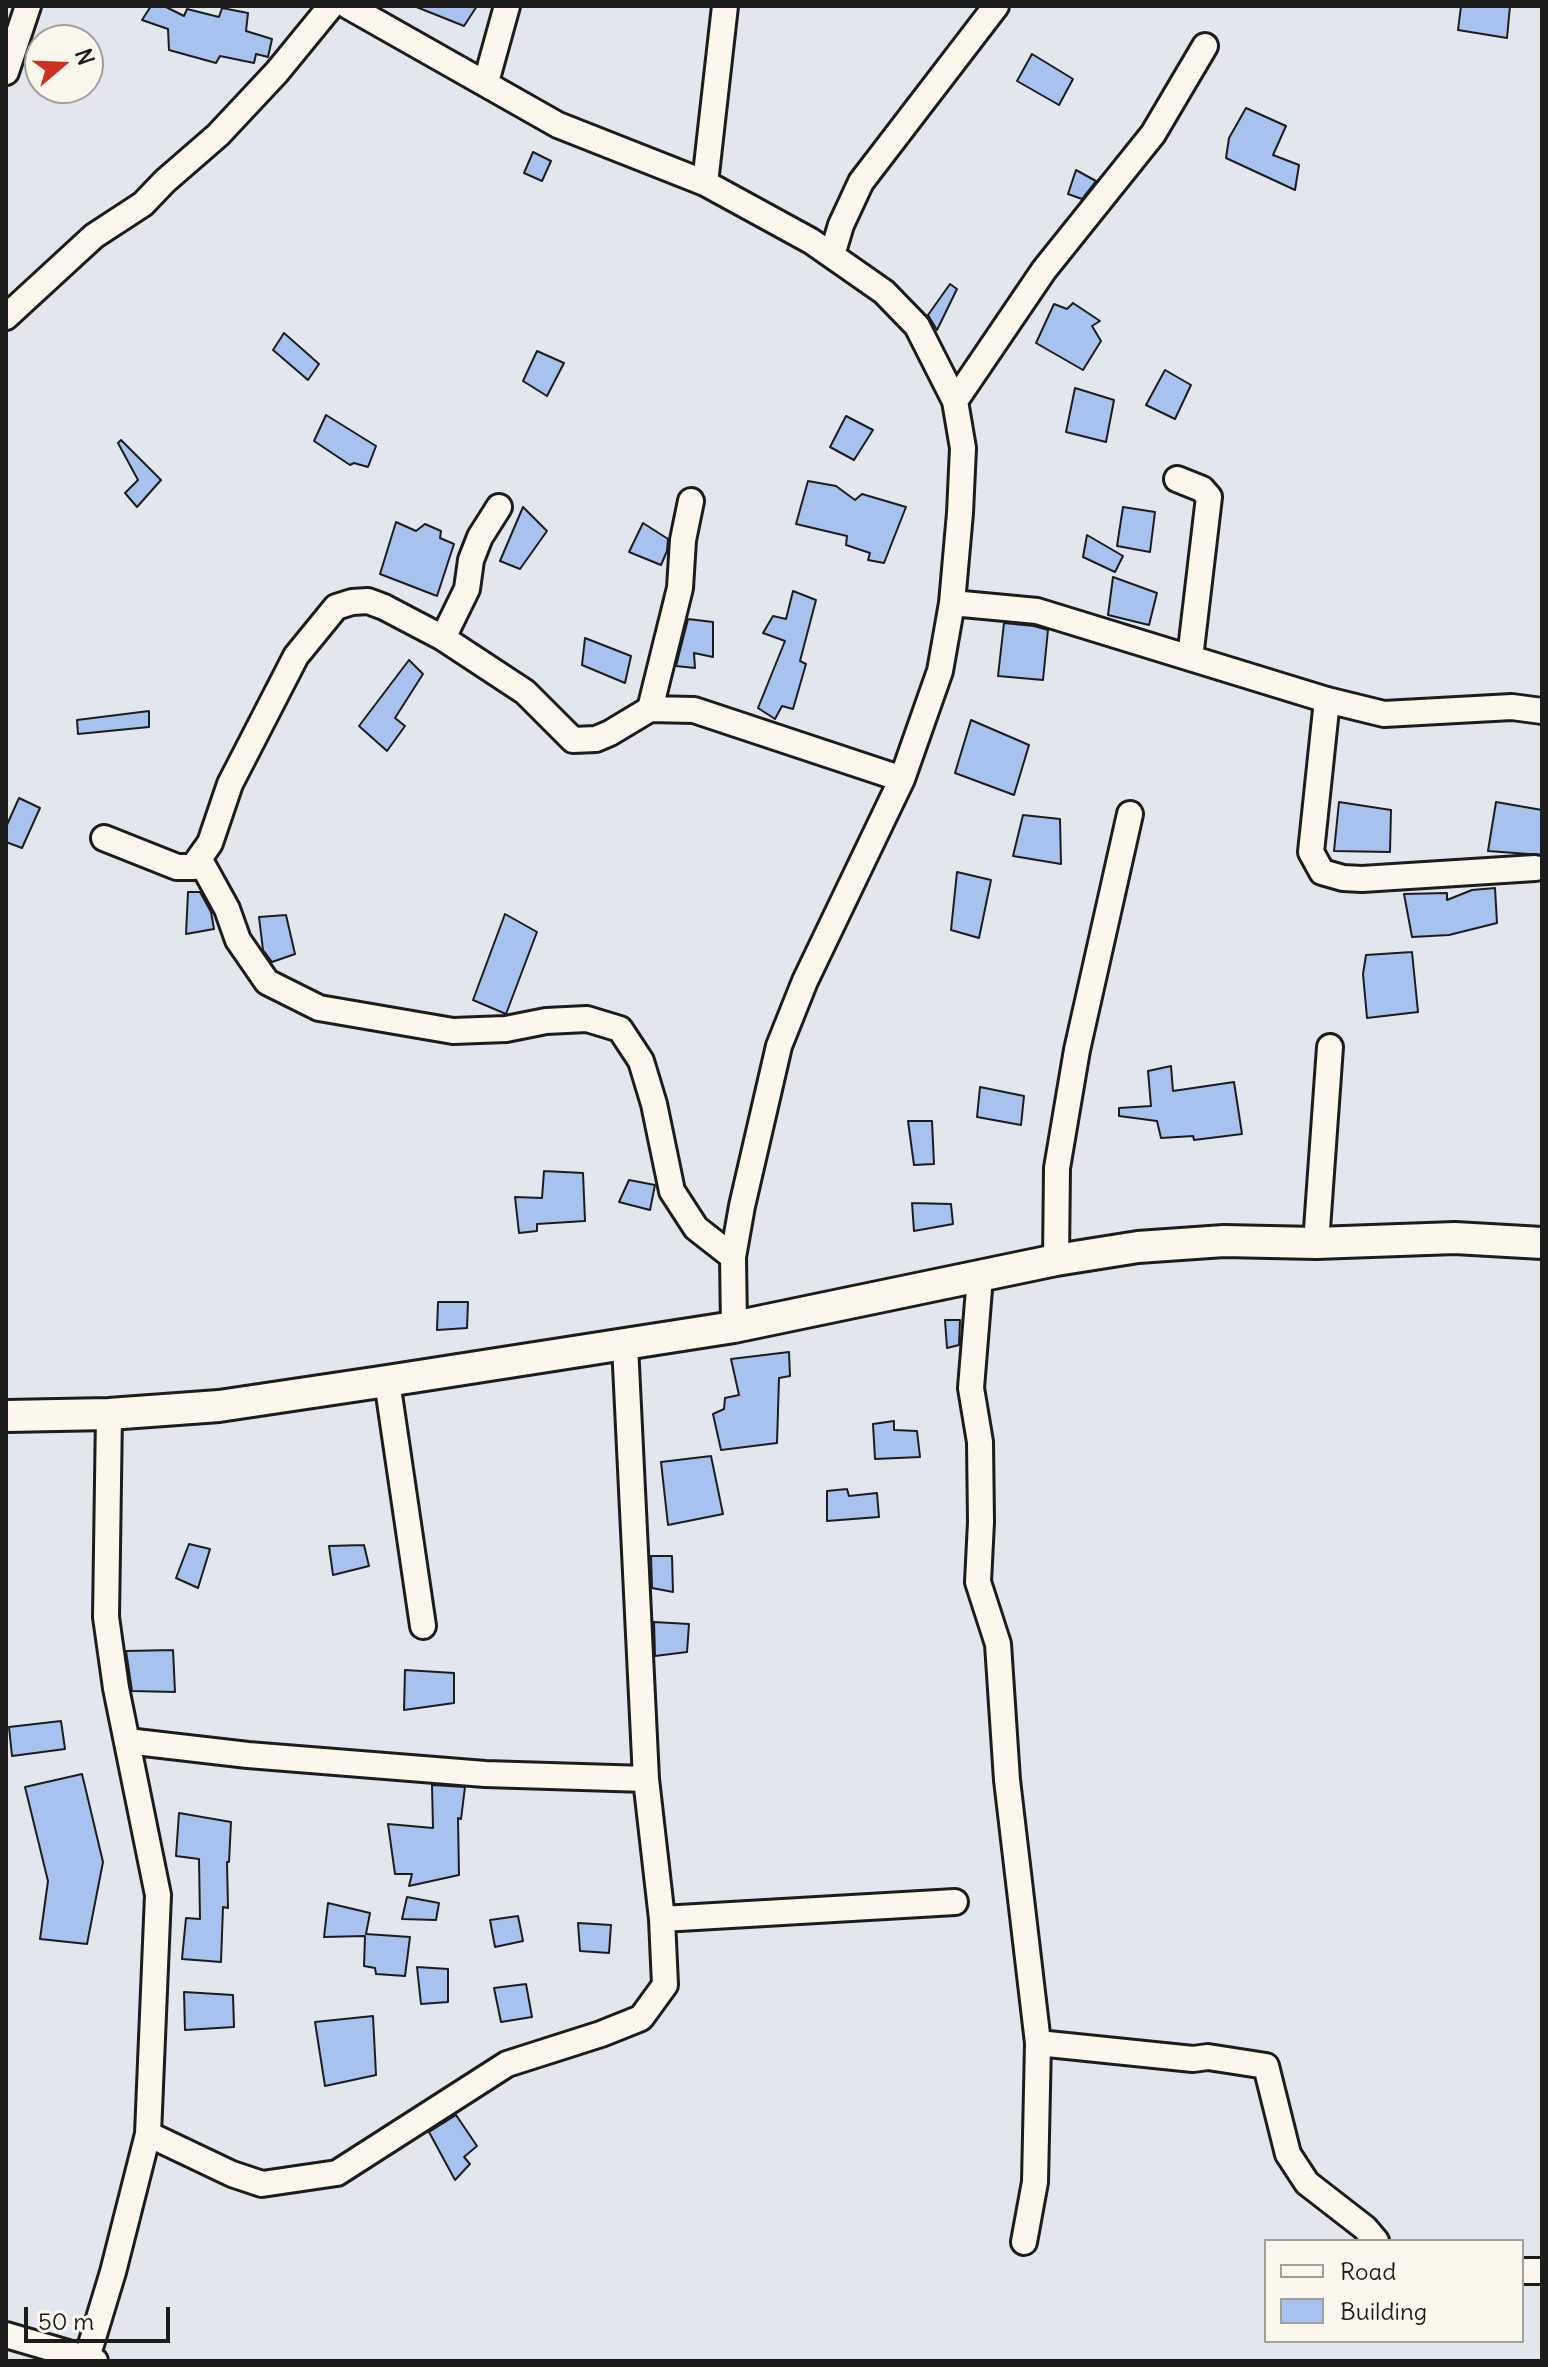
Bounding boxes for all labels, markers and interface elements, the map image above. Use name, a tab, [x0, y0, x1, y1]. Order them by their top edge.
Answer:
north arrow	[24, 24, 104, 104]
text: N	[69, 45, 101, 69]
legend	[1264, 2239, 1524, 2343]
text: Road	[1340, 2256, 1396, 2286]
scale bar	[28, 2291, 174, 2341]
text: Building	[1340, 2296, 1427, 2326]
text: 50 m	[38, 2306, 94, 2336]

